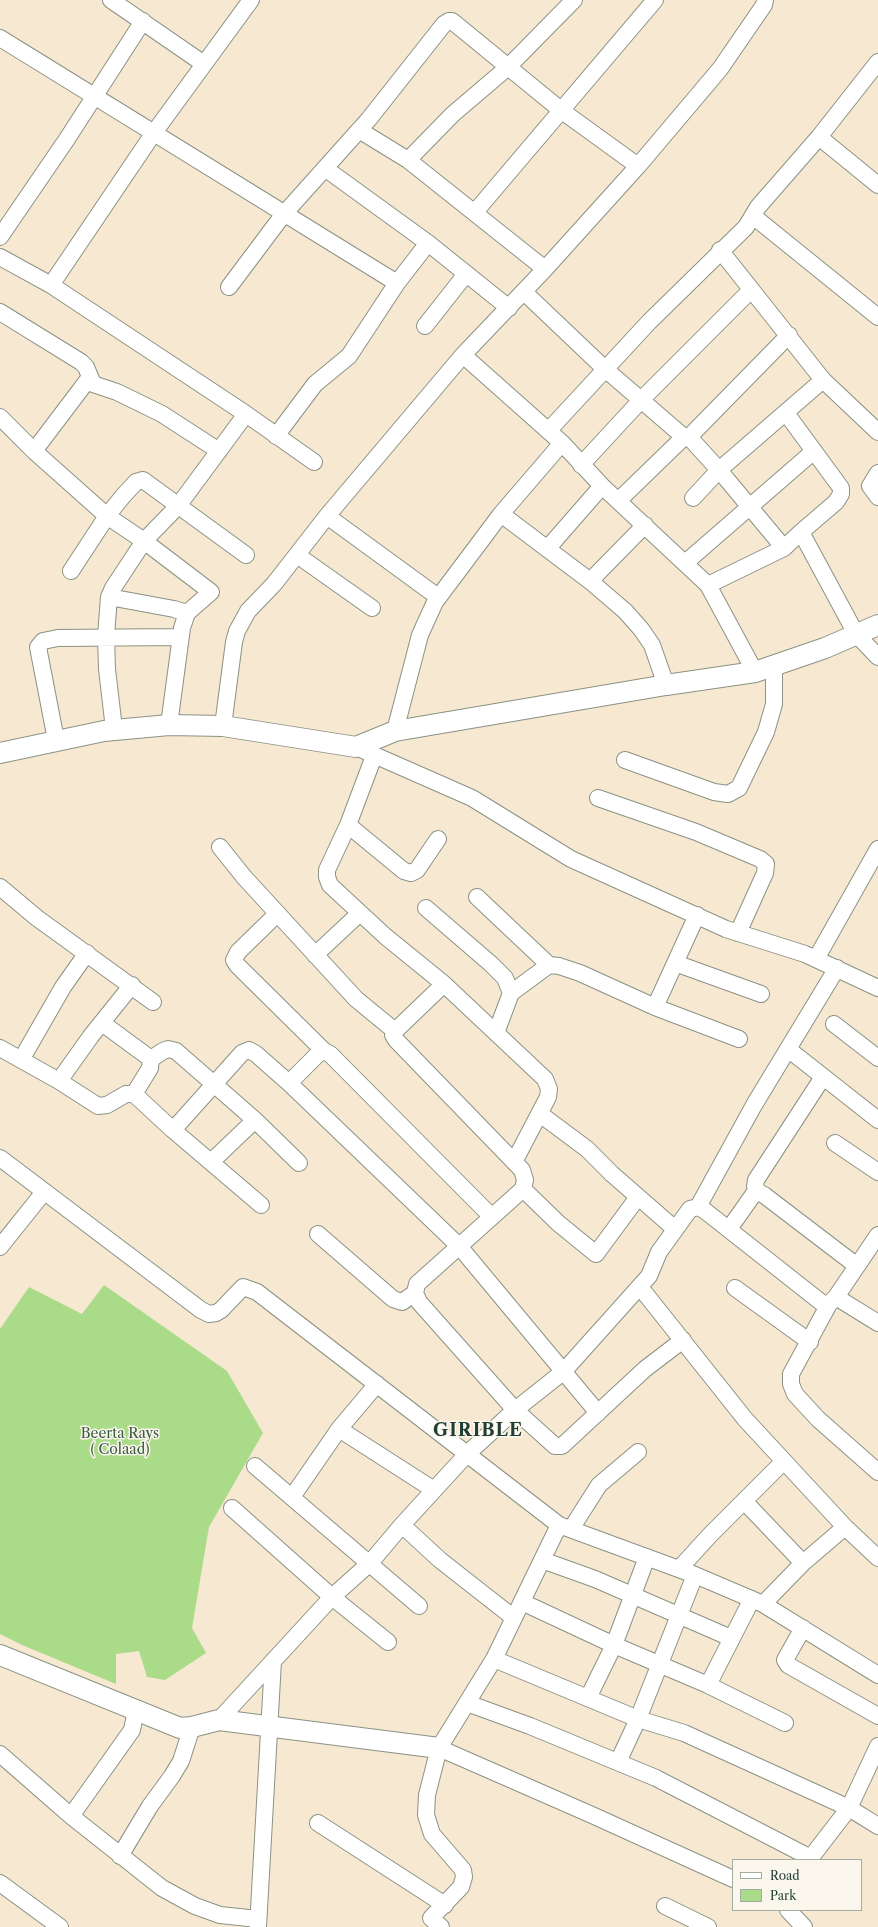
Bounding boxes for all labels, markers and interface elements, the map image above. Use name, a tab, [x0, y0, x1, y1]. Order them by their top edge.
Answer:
district label: GIRIBLE	[433, 1420, 523, 1442]
park label: Beerta Rays ( Colaad)	[81, 1426, 159, 1458]
legend	[732, 1859, 862, 1911]
text: Road	[770, 1868, 800, 1883]
text: Park	[770, 1888, 796, 1903]

